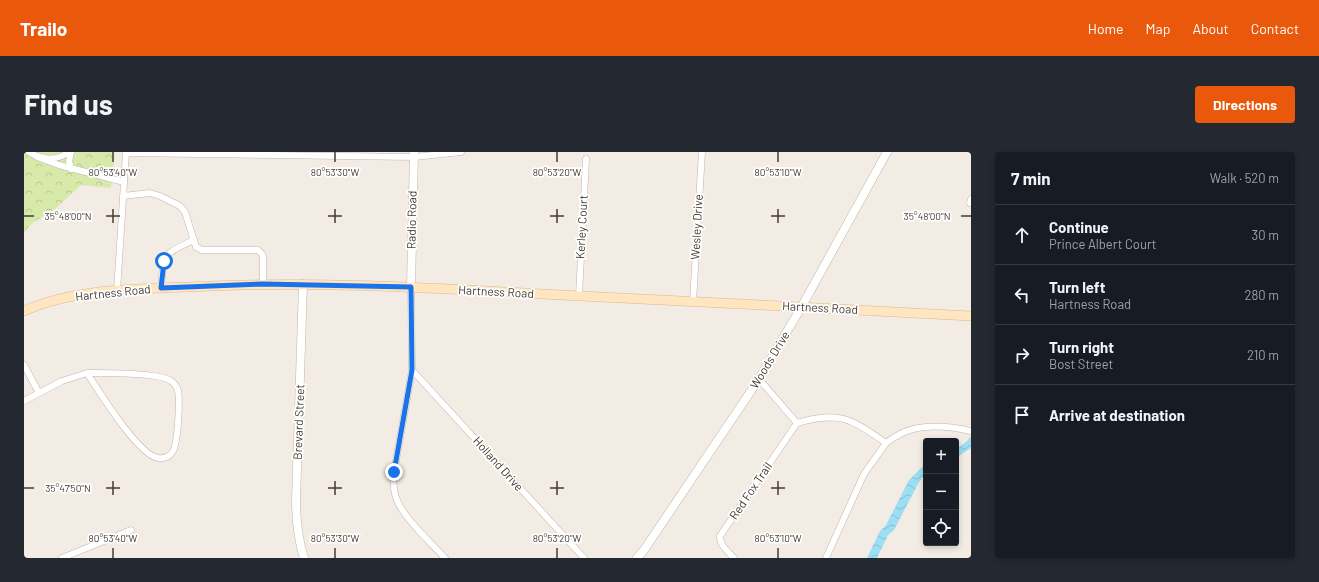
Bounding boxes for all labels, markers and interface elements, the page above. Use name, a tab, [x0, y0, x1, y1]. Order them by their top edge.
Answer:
text: Trailo	[20, 17, 67, 40]
text: Home	[1088, 20, 1124, 37]
text: Map	[1146, 20, 1170, 37]
text: About	[1192, 20, 1229, 37]
text: Contact	[1251, 20, 1299, 37]
button: Directions	[1195, 86, 1295, 123]
text: Find us	[24, 87, 113, 121]
text: 80°53'40"W	[89, 166, 138, 178]
text: 80°53'30"W	[311, 166, 359, 178]
text: 80°53'20"W	[533, 166, 582, 178]
text: 80°53'10"W	[755, 166, 802, 178]
text: 7 min	[1011, 168, 1051, 188]
text: Walk · 520 m	[1210, 170, 1279, 186]
street label: Radio Road	[403, 191, 419, 249]
street label: Wesley Drive	[687, 194, 705, 260]
street label: Kerley Court	[572, 195, 590, 259]
text: 35°48'00"N	[45, 210, 91, 222]
text: 35°48'00"N	[904, 210, 950, 222]
text: Continue	[1049, 218, 1109, 236]
icon: ahead	[1011, 224, 1033, 246]
text: 30 m	[1252, 227, 1279, 243]
text: Prince Albert Court	[1049, 236, 1157, 252]
route start	[155, 252, 173, 270]
text: Turn left	[1049, 278, 1105, 296]
street label: Hartness Road	[74, 281, 151, 303]
street label: Hartness Road	[458, 282, 534, 300]
icon: left	[1011, 284, 1033, 306]
text: 280 m	[1245, 287, 1279, 303]
text: Hartness Road	[1049, 296, 1131, 312]
street label: Hartness Road	[782, 298, 858, 316]
street label: Woods Drive	[747, 328, 792, 391]
text: Turn right	[1049, 338, 1114, 356]
icon: right	[1011, 344, 1033, 366]
text: 210 m	[1247, 347, 1279, 363]
text: Bost Street	[1049, 356, 1113, 372]
street label: Brevard Street	[290, 384, 306, 460]
icon: arrive	[1011, 404, 1033, 426]
text: Arrive at destination	[1049, 406, 1185, 424]
street label: Holland Drive	[471, 433, 527, 493]
map controls	[923, 438, 959, 546]
button: +	[923, 438, 959, 474]
street label: Red Fox Trail	[726, 459, 774, 522]
route end	[385, 463, 403, 481]
button: −	[923, 474, 959, 510]
text: 35°47'50"N	[45, 482, 91, 494]
button: locate	[923, 510, 959, 546]
text: 80°53'40"W	[89, 532, 138, 544]
text: 80°53'30"W	[311, 532, 359, 544]
text: 80°53'20"W	[533, 532, 582, 544]
text: 80°53'10"W	[755, 532, 802, 544]

